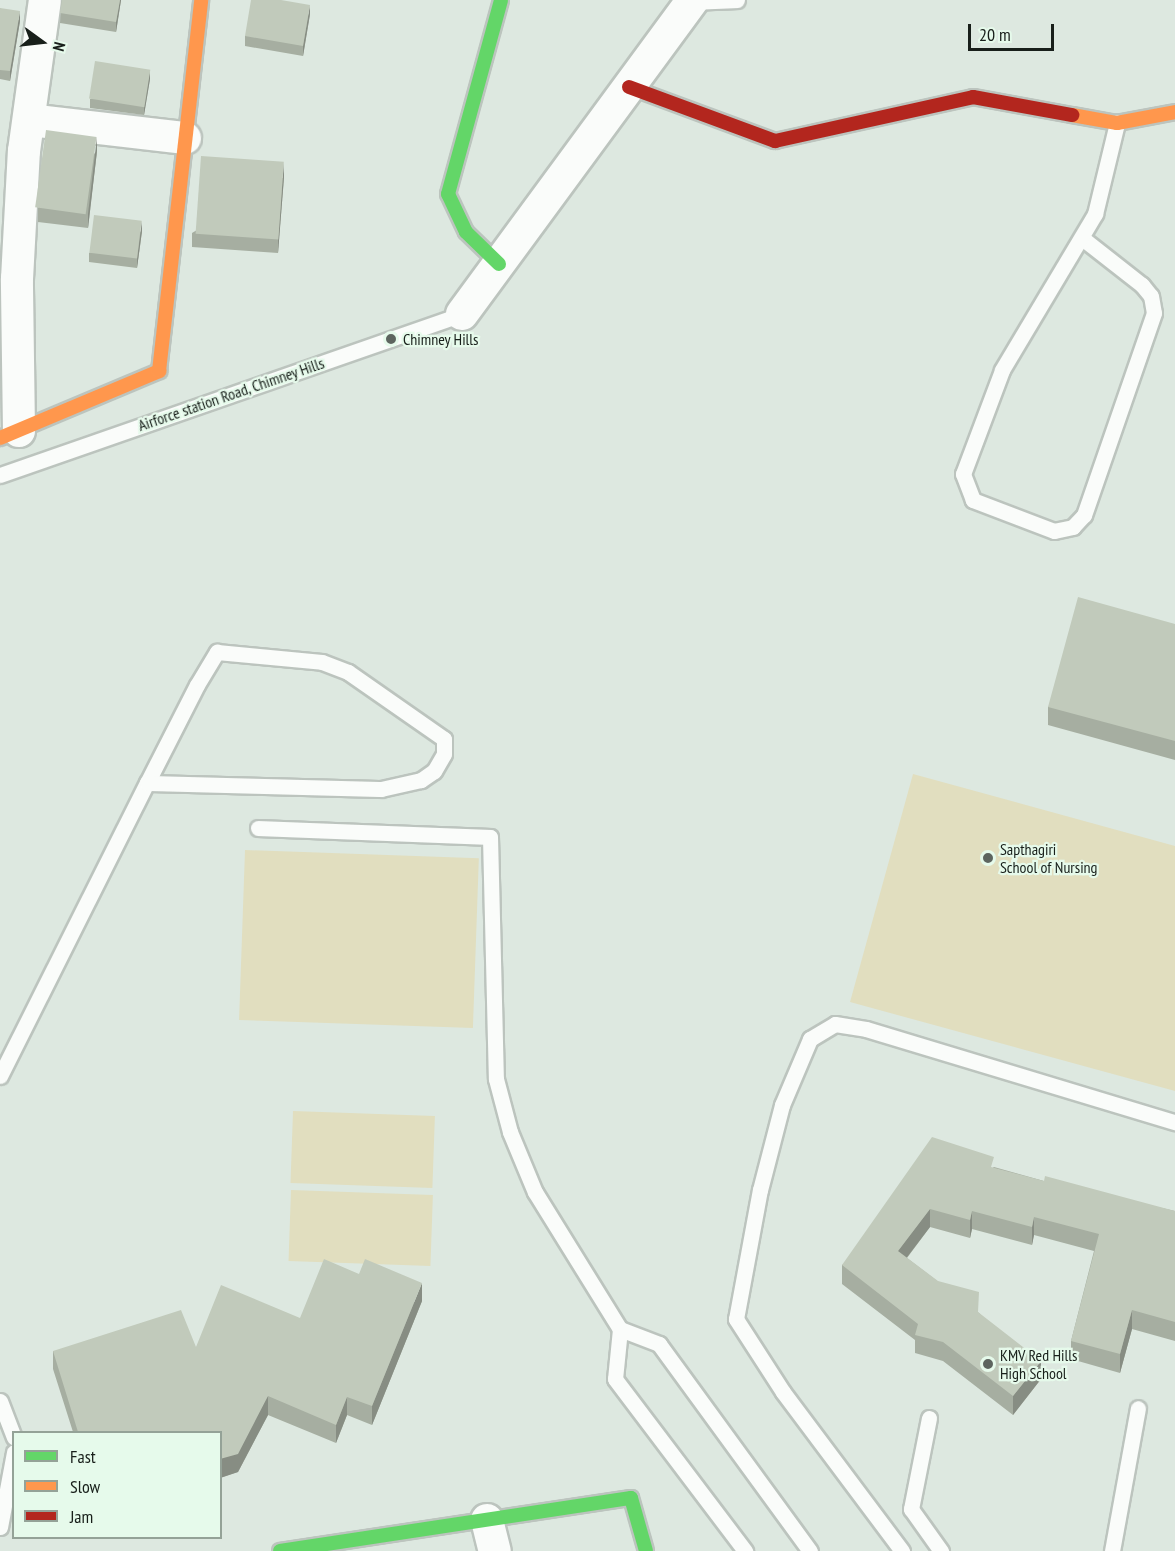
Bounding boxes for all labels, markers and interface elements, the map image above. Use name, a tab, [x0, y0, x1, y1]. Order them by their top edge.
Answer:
north arrow	[12, 12, 72, 72]
scale bar	[971, 12, 1056, 50]
text: 20 m	[979, 23, 1011, 46]
text: N	[49, 40, 70, 53]
place label: Chimney Hills	[403, 329, 479, 349]
marker: Chimney Hills	[384, 332, 398, 346]
street label: Airforce station Road, Chimney Hills	[135, 353, 327, 435]
place label: Sapthagiri School of Nursing	[1000, 839, 1098, 877]
marker: Sapthagiri School of Nursing	[981, 851, 995, 865]
place label: KMV Red Hills High School	[1000, 1345, 1078, 1383]
marker: KMV Red Hills High School	[981, 1357, 995, 1371]
legend	[12, 1431, 222, 1539]
text: Fast	[70, 1445, 96, 1468]
text: Slow	[70, 1475, 100, 1498]
text: Jam	[70, 1505, 93, 1528]

